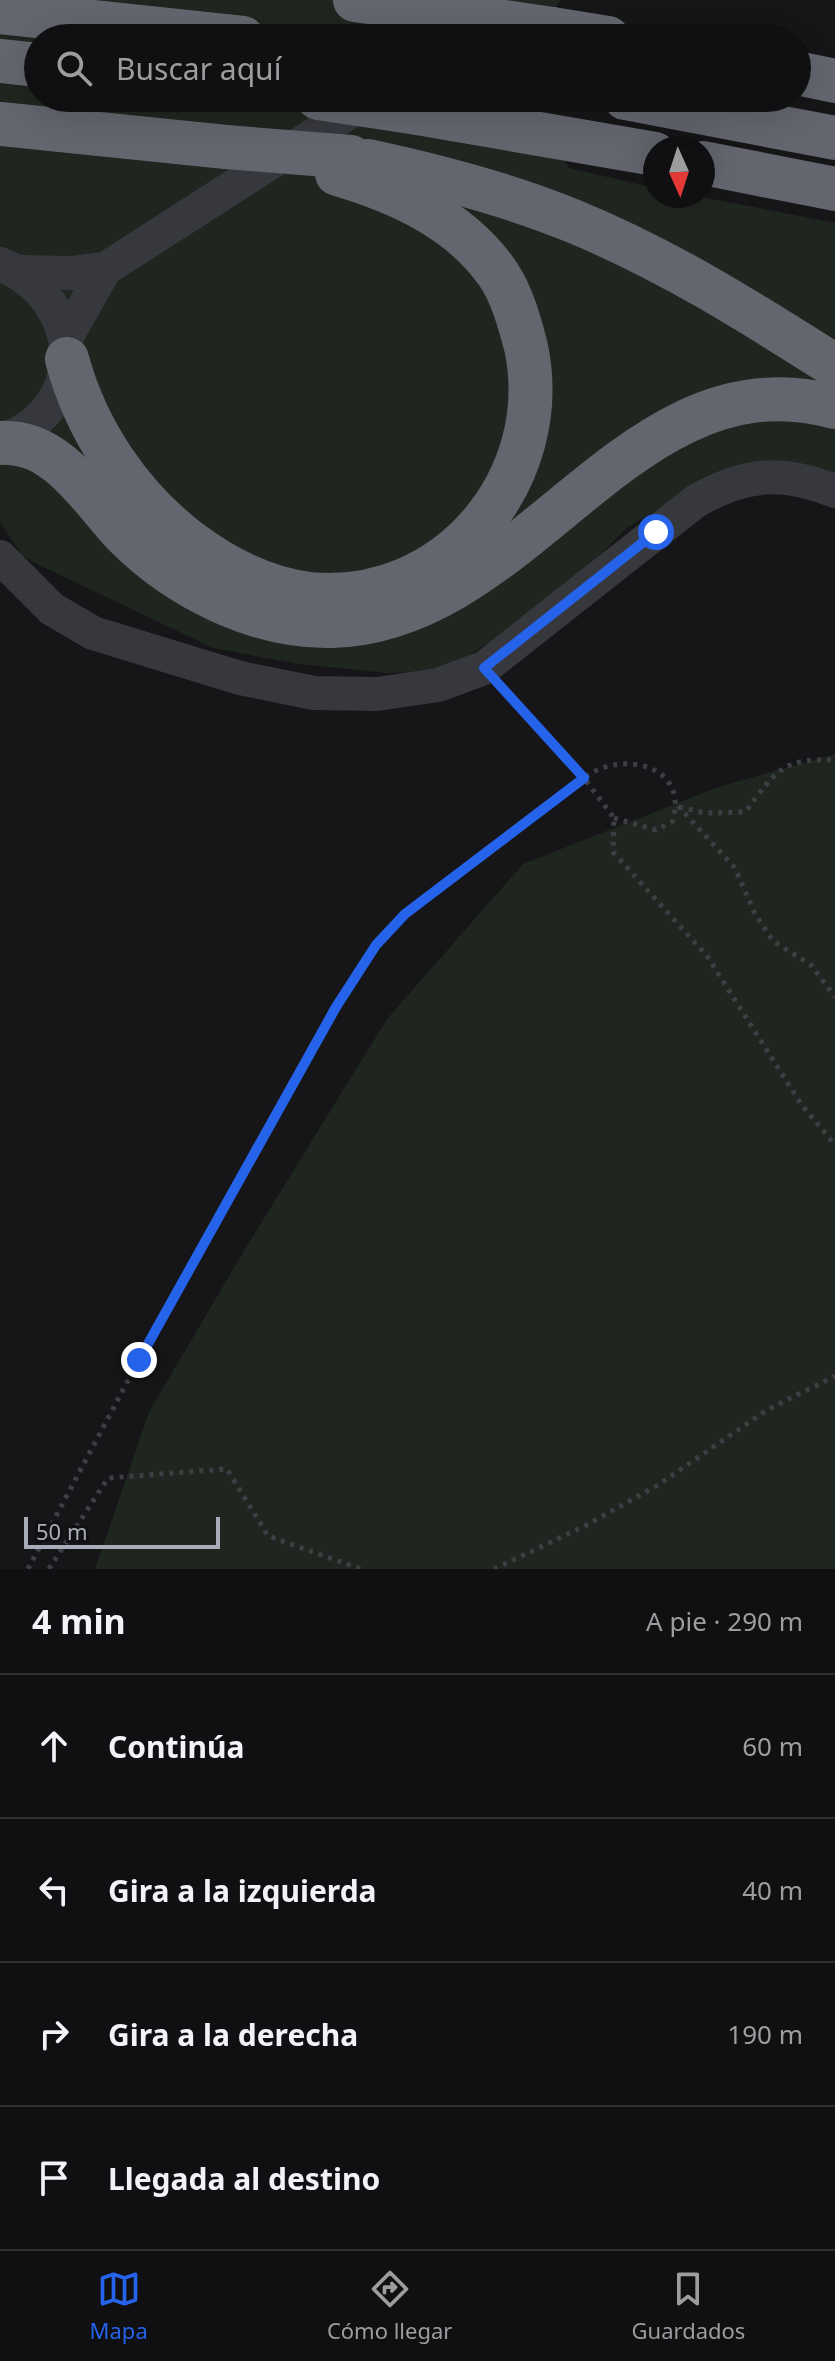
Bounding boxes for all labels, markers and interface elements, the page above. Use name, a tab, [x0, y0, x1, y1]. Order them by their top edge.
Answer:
search box	[24, 24, 811, 112]
icon: search	[52, 46, 96, 90]
text: Buscar aquí	[116, 48, 281, 89]
north arrow	[643, 136, 715, 208]
route start	[638, 514, 674, 550]
route end	[121, 1342, 157, 1378]
scale bar	[24, 1513, 220, 1549]
text: 50 m	[36, 1516, 87, 1546]
text: 4 min	[32, 1598, 126, 1644]
text: A pie · 290 m	[646, 1603, 803, 1639]
icon: ahead	[32, 1724, 76, 1768]
text: Continúa	[108, 1726, 244, 1767]
text: 60 m	[742, 1728, 803, 1764]
icon: left	[32, 1868, 76, 1912]
text: Gira a la izquierda	[108, 1870, 377, 1911]
text: 40 m	[742, 1872, 803, 1908]
icon: right	[32, 2012, 76, 2056]
text: Gira a la derecha	[108, 2014, 358, 2055]
text: 190 m	[727, 2016, 803, 2052]
icon: arrive	[32, 2156, 76, 2200]
text: Llegada al destino	[108, 2158, 380, 2199]
tab: Mapa	[90, 2267, 148, 2345]
tab: Cómo llegar	[327, 2267, 452, 2345]
tab: Guardados	[632, 2267, 745, 2345]

